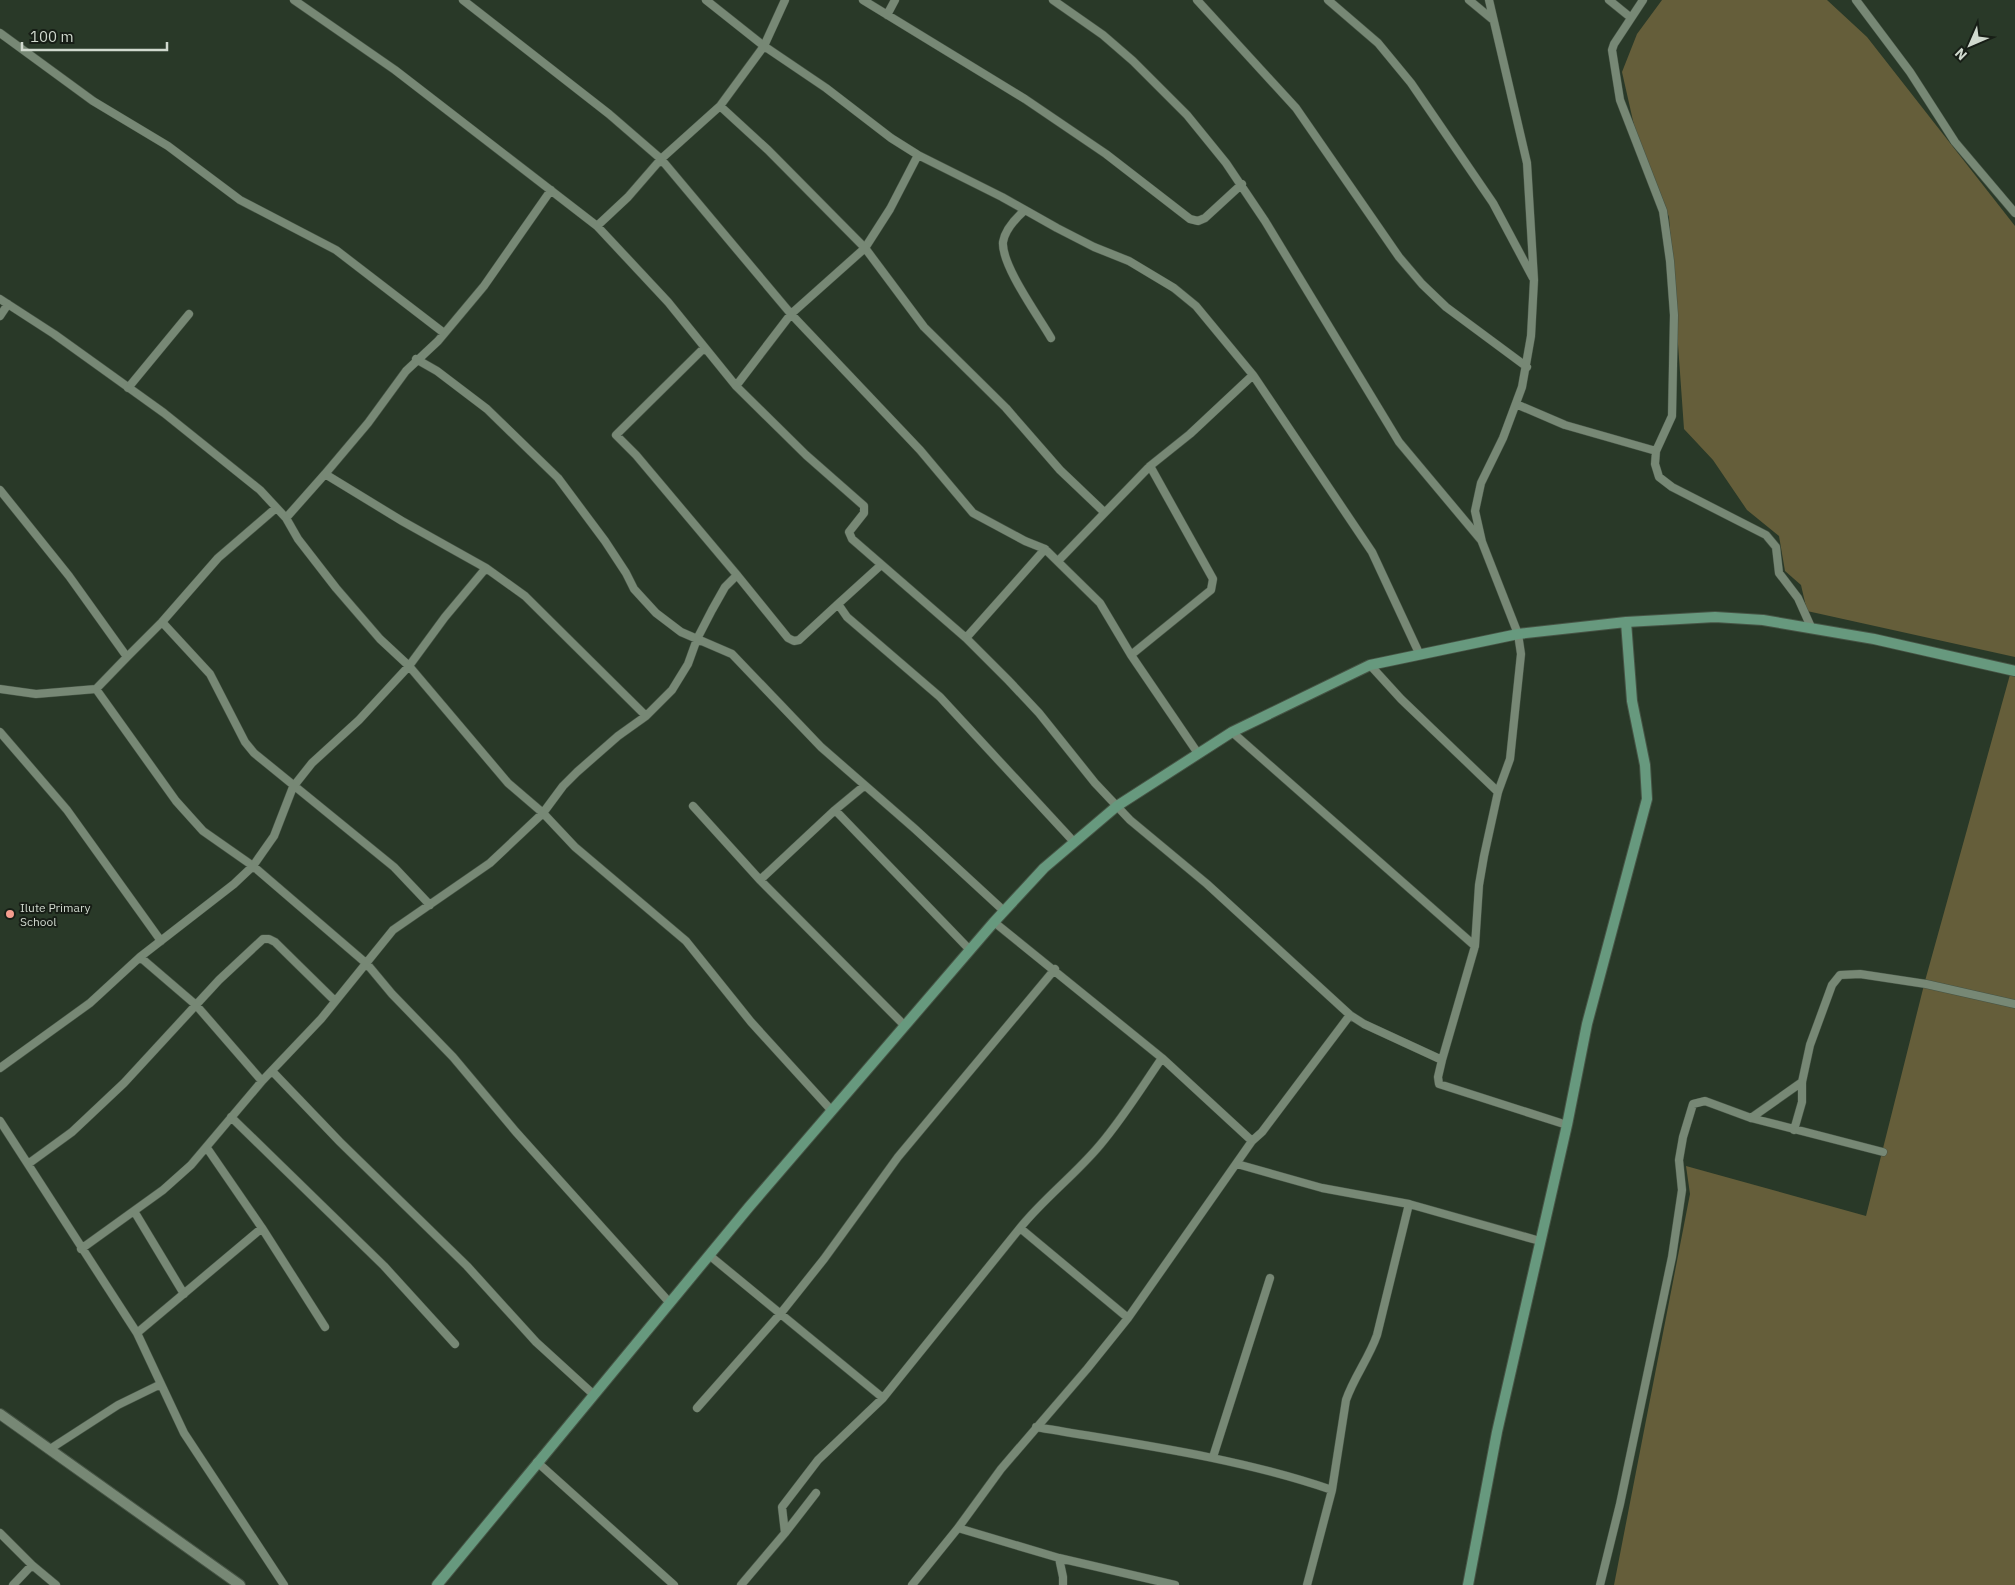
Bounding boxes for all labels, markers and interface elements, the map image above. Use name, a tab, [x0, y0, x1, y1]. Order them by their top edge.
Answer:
scale bar	[22, 20, 168, 52]
north arrow	[1945, 20, 1995, 70]
text: 100 m	[30, 27, 74, 46]
text: N	[1951, 44, 1971, 64]
place label: Ilute Primary School	[20, 900, 90, 929]
marker: Ilute Primary School	[4, 908, 16, 920]

